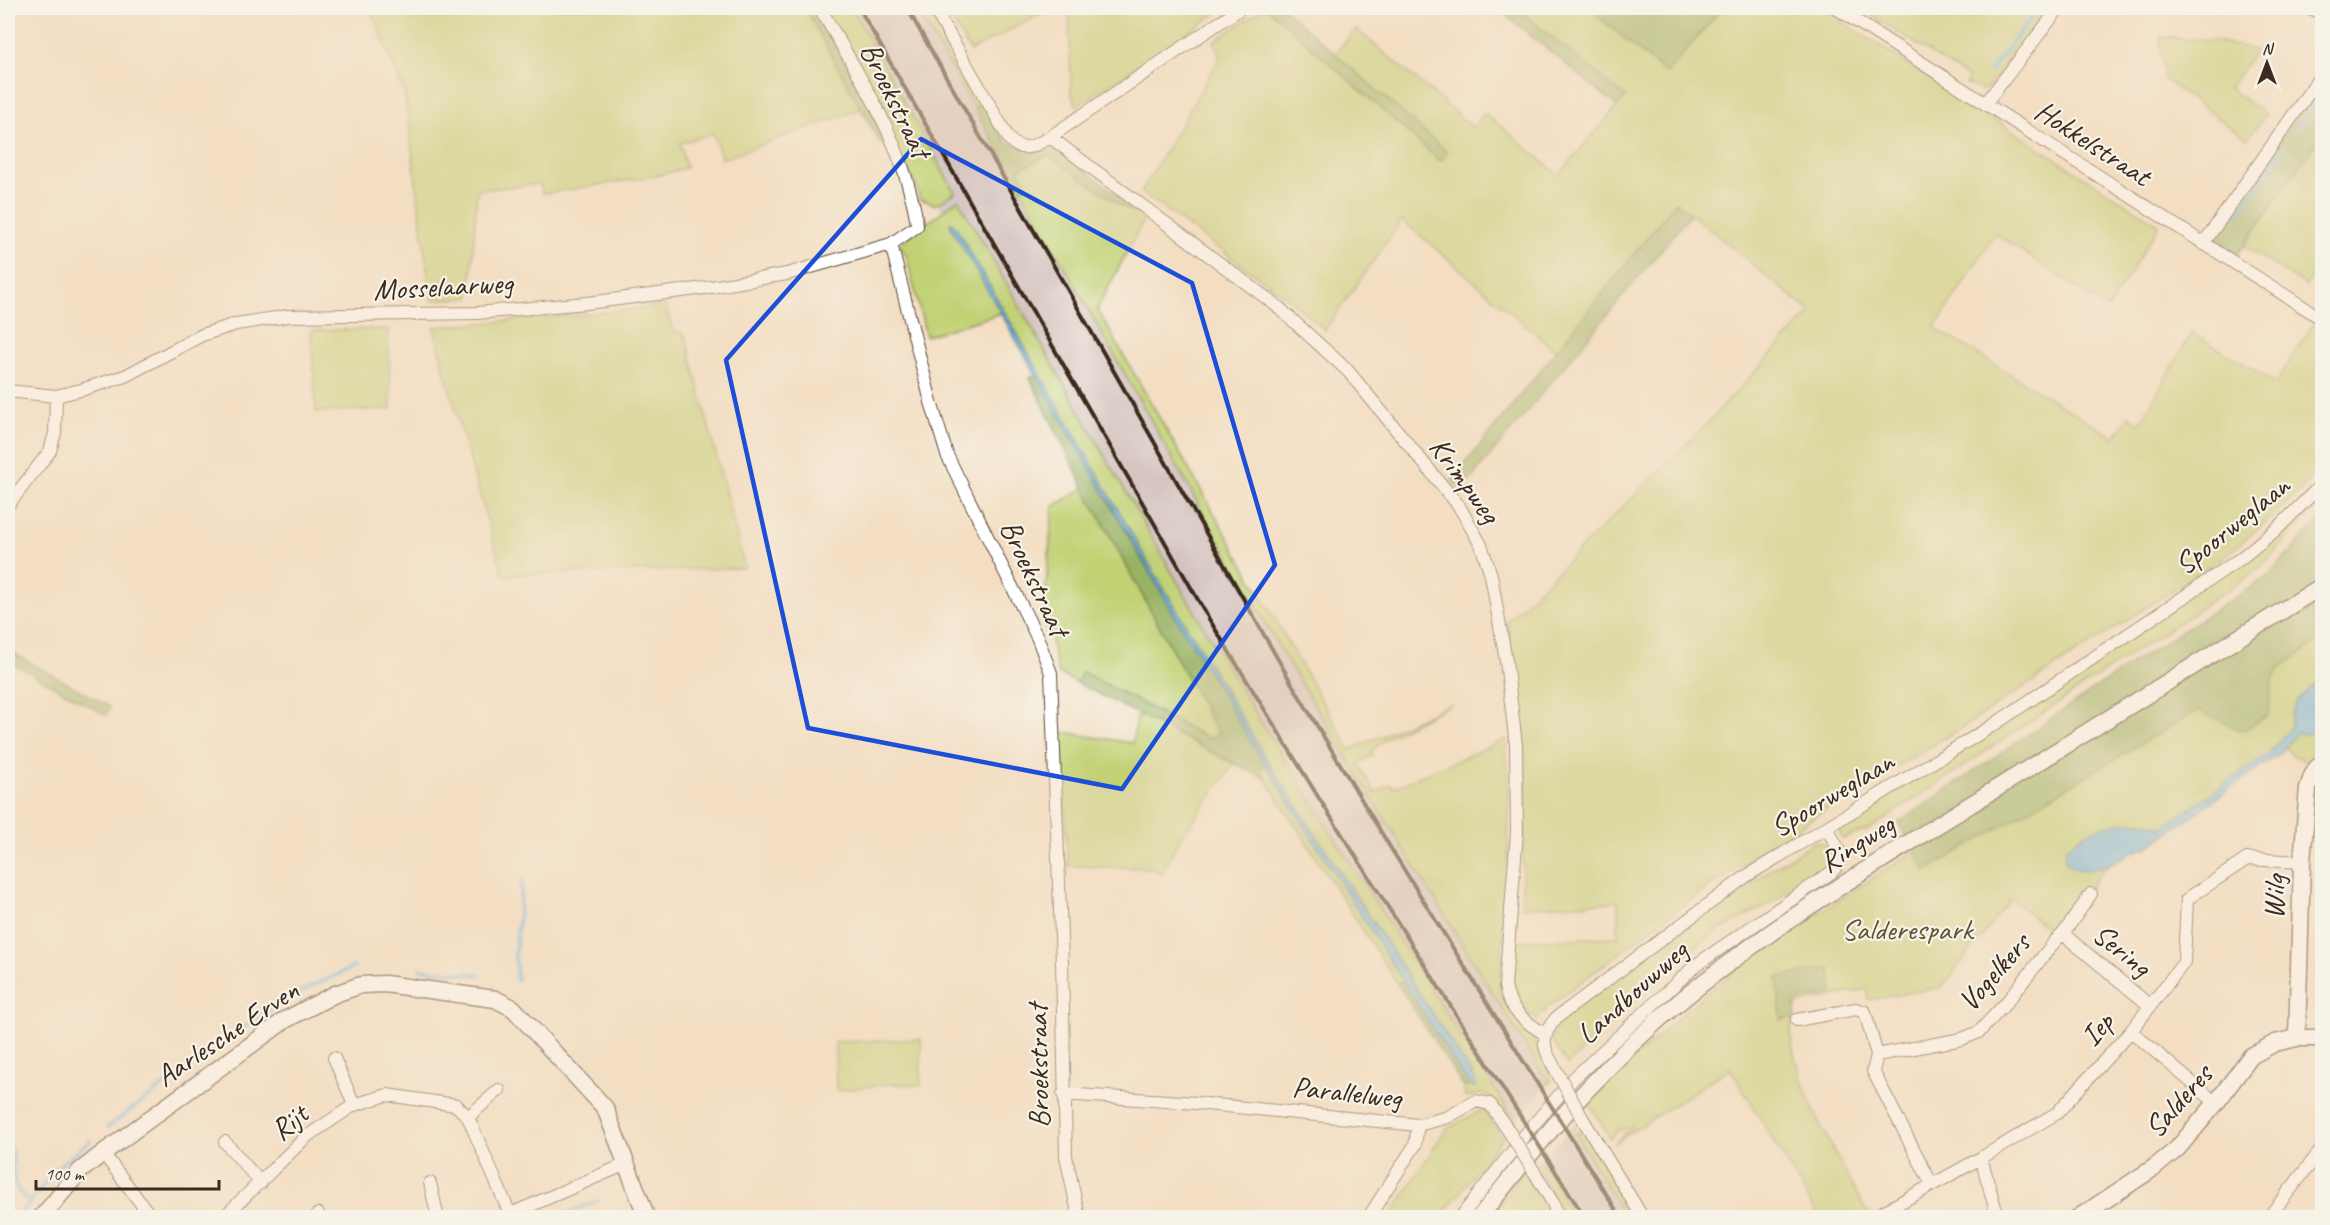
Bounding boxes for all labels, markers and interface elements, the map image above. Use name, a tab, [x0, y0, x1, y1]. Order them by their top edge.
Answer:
north arrow	[2237, 33, 2297, 93]
street label: Broekstraat	[852, 36, 942, 168]
text: N	[2262, 39, 2275, 59]
street label: Hokkelstraat	[2028, 92, 2161, 196]
street label: Mosselaarweg	[372, 263, 516, 309]
street label: Krimpweg	[1421, 430, 1510, 532]
street label: Spoorweglaan	[2167, 466, 2299, 583]
street label: Broekstraat	[992, 514, 1080, 646]
street label: Spoorweglaan	[1763, 742, 1902, 846]
street label: Ringweg	[1812, 805, 1903, 881]
street label: Wilg	[2254, 872, 2294, 920]
park label: Salderespark	[1842, 910, 1975, 948]
street label: Sering	[2085, 915, 2161, 986]
street label: Vogelkers	[1950, 923, 2040, 1019]
street label: Landbouwweg	[1568, 930, 1697, 1052]
street label: Aarlesche Erven	[148, 971, 306, 1095]
street label: Broekstraat	[1018, 1000, 1058, 1128]
street label: Iep	[2072, 1003, 2123, 1054]
street label: Salderes	[2136, 1054, 2222, 1145]
street label: Parallelweg	[1291, 1067, 1406, 1117]
street label: Rijt	[262, 1093, 318, 1149]
scale bar	[36, 1153, 219, 1191]
text: 100 m	[45, 1163, 86, 1185]

